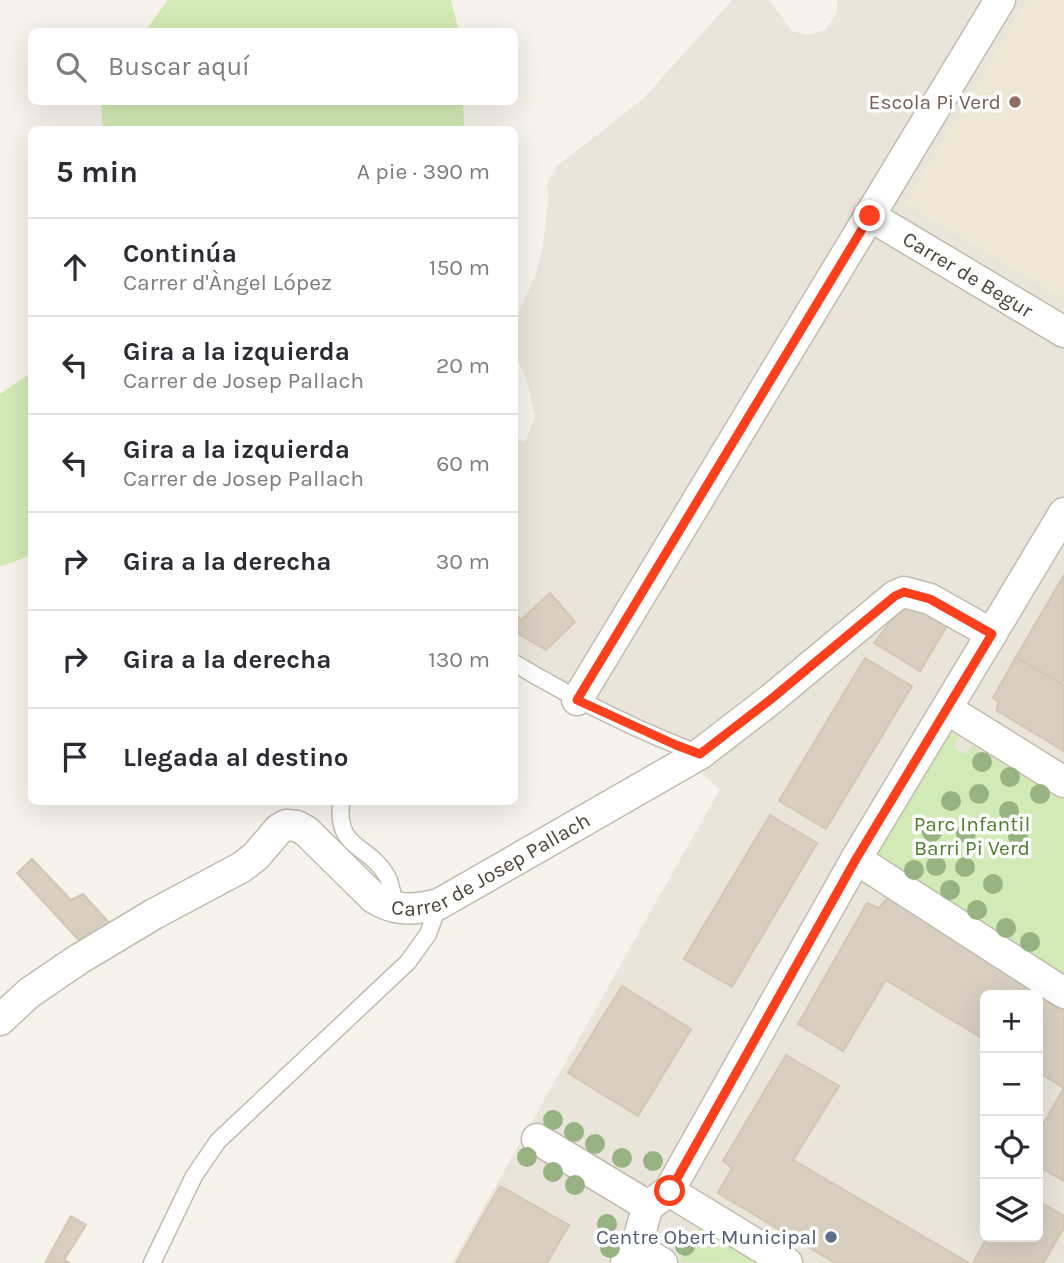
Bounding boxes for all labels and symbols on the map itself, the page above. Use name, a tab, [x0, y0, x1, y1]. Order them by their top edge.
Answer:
place label: Escola Pi Verd	[869, 90, 1001, 114]
marker: Escola Pi Verd	[1007, 94, 1023, 110]
route end	[854, 200, 885, 231]
street label: Carrer de Begur	[898, 226, 1038, 323]
street label: Carrer de Josep Pallach	[389, 808, 594, 921]
park label: Parc Infantil Barri Pi Verd	[914, 812, 1030, 860]
route start	[654, 1175, 685, 1206]
place label: Centre Obert Municipal	[596, 1225, 817, 1249]
marker: Centre Obert Municipal	[823, 1229, 839, 1245]

